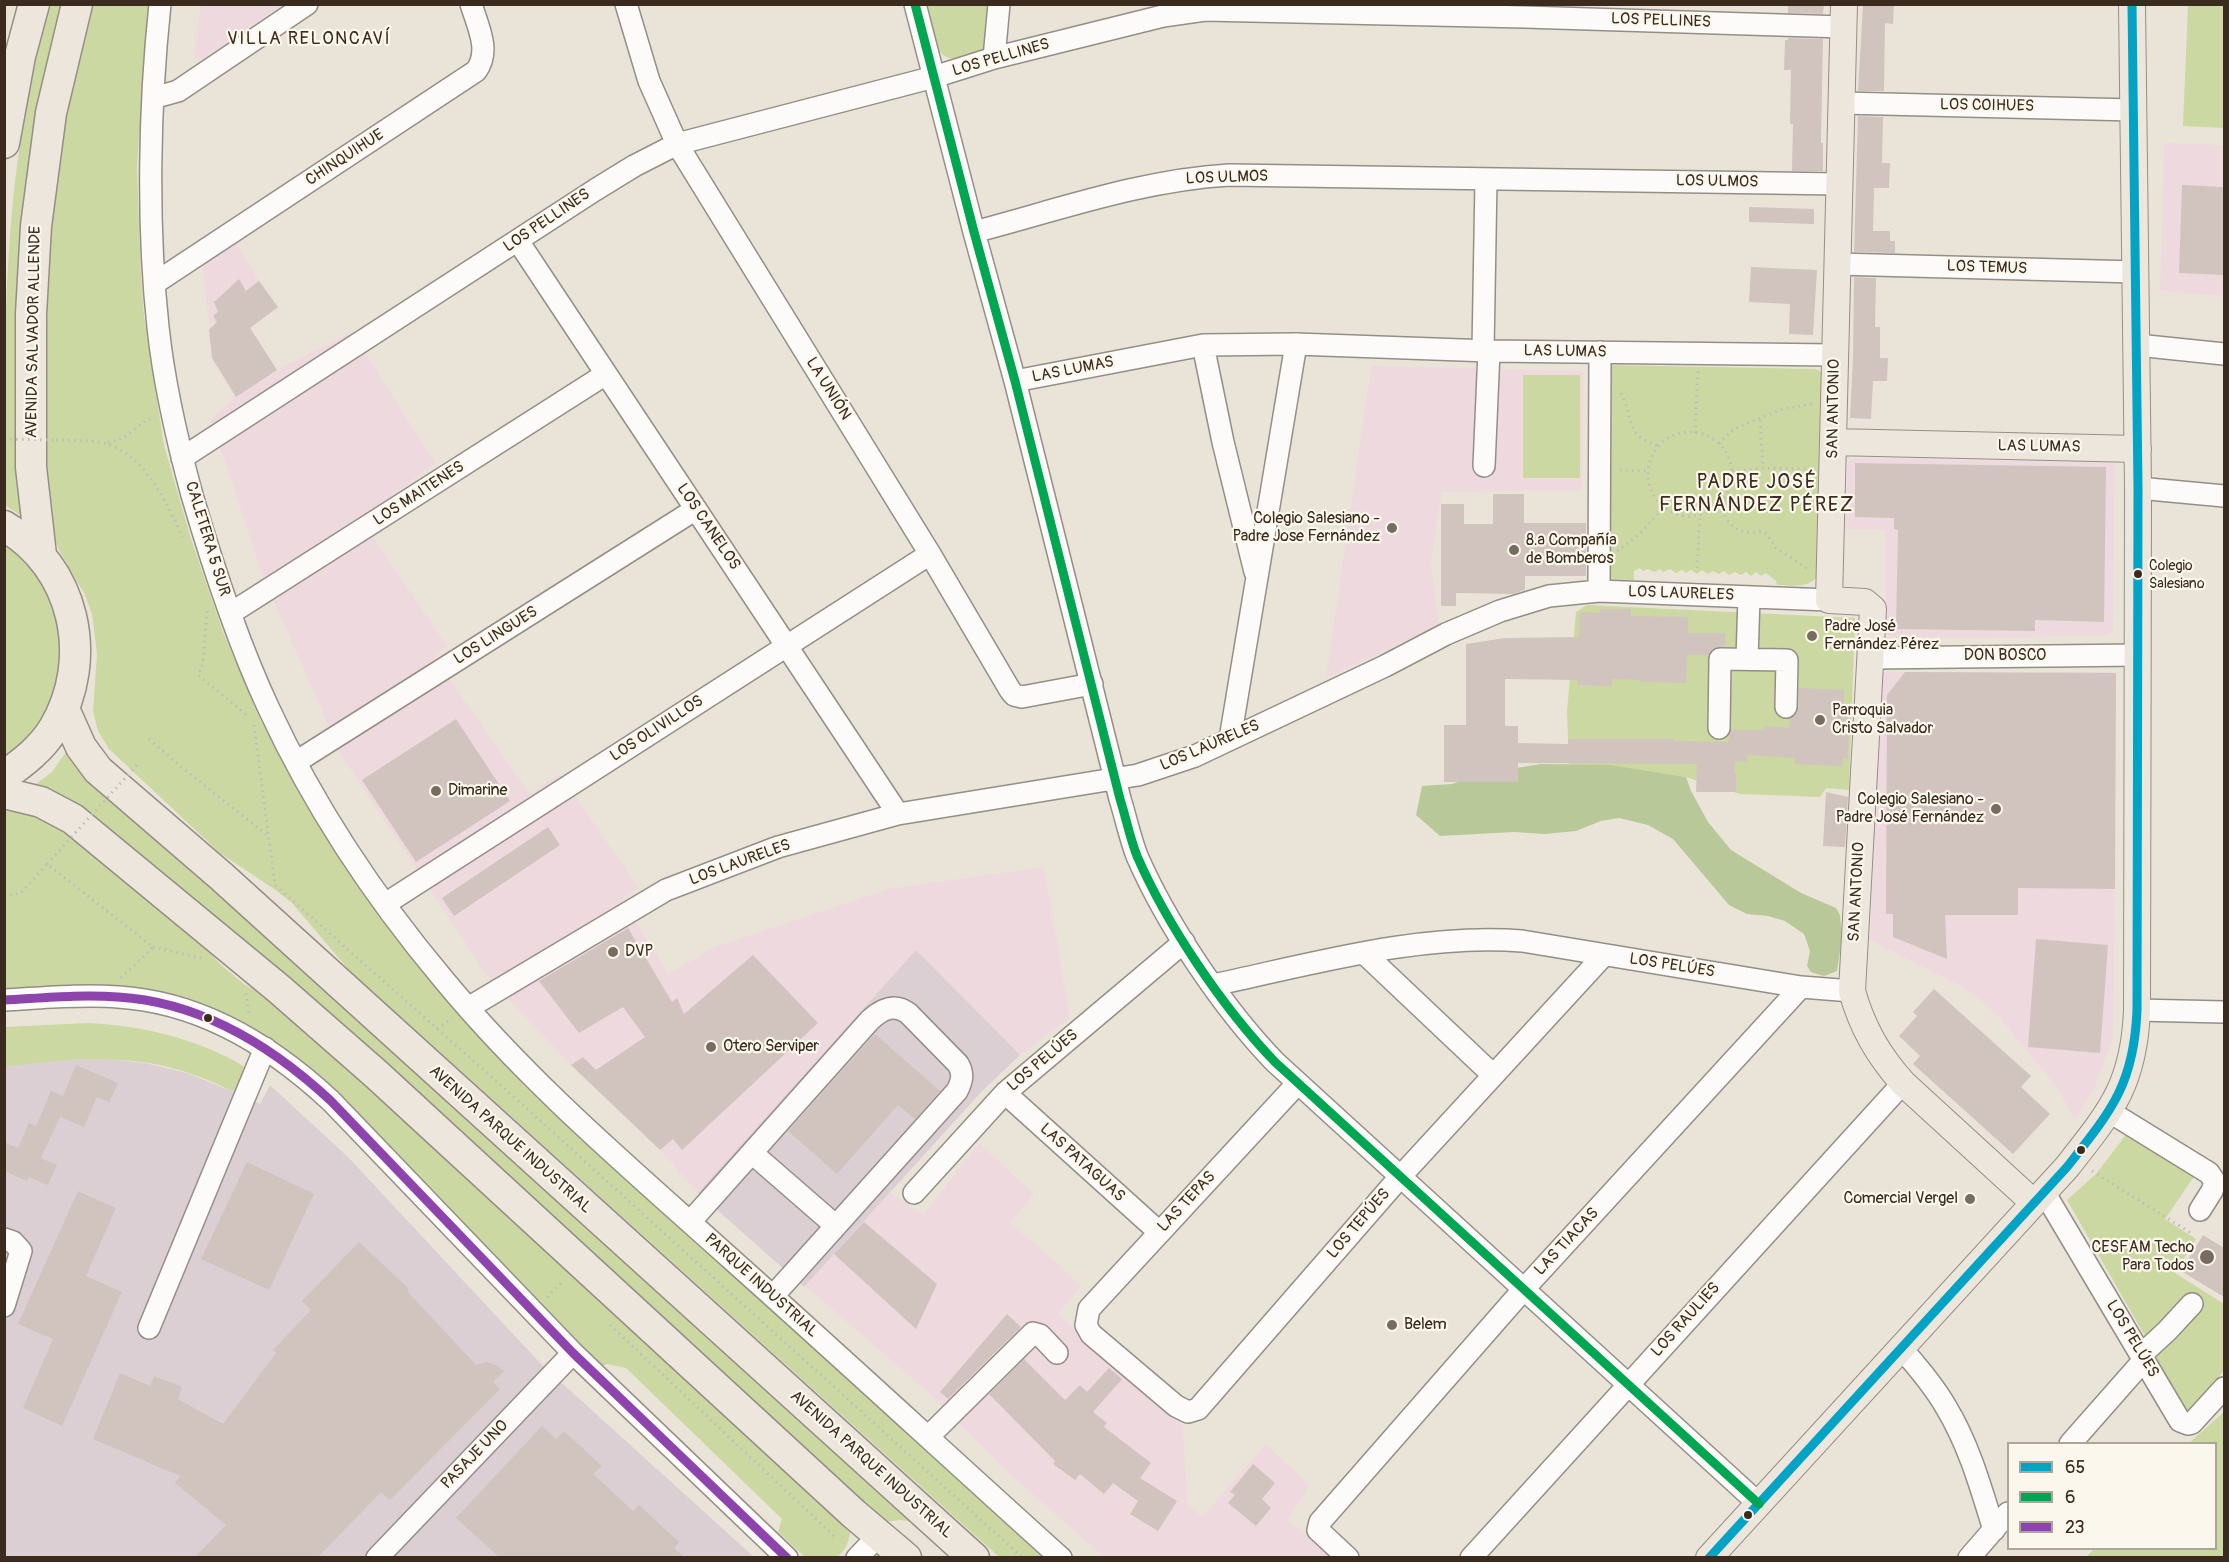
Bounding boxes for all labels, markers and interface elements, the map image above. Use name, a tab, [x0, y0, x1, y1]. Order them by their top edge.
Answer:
street label: LOS PELLINES	[1611, 10, 1711, 32]
district label: VILLA RELONCAVÍ	[227, 28, 391, 50]
street label: LOS PELLINES	[950, 35, 1052, 81]
street label: LOS COIHUES	[1940, 96, 2034, 116]
street label: CHINQUIHUE	[302, 126, 388, 190]
street label: LOS ULMOS	[1185, 167, 1269, 189]
street label: LOS ULMOS	[1676, 172, 1758, 192]
street label: LOS PELLINES	[500, 185, 594, 257]
street label: AVENIDA SALVADOR ALLENDE	[23, 226, 45, 438]
street label: LOS TEMUS	[1946, 257, 2028, 279]
street label: LAS LUMAS	[1523, 342, 1607, 362]
street label: LAS LUMAS	[1030, 353, 1116, 387]
street label: LA UNIÓN	[801, 354, 855, 424]
street label: SAN ANTONIO	[1824, 359, 1844, 459]
street label: LAS LUMAS	[1997, 437, 2081, 457]
street label: LOS MAITENES	[370, 458, 468, 530]
district label: PADRE JOSÉ FERNÁNDEZ PÉREZ	[1659, 471, 1855, 518]
street label: CALETERA 5 SUR	[180, 479, 234, 599]
street label: LOS CANELOS	[672, 480, 744, 574]
place label: Colegio Salesiano - Padre Jose Fernández	[1232, 509, 1380, 547]
marker: Colegio Salesiano - Padre Jose Fernández	[1385, 521, 1399, 535]
place label: 8.ª Compañía de Bomberos	[1526, 531, 1617, 569]
marker: 8.ª Compañía de Bomberos	[1507, 543, 1521, 557]
place label: Colegio Salesiano	[2149, 558, 2204, 590]
marker: Colegio Salesiano	[2132, 568, 2144, 580]
street label: LOS LAURELES	[1628, 583, 1734, 605]
street label: LOS LINGUES	[451, 603, 541, 669]
place label: Padre José Fernández Pérez	[1824, 617, 1939, 655]
marker: Padre José Fernández Pérez	[1805, 629, 1819, 643]
street label: DON BOSCO	[1964, 646, 2046, 666]
street label: LOS OLIVILLOS	[607, 692, 707, 766]
place label: Parroquia Cristo Salvador	[1832, 701, 1933, 739]
marker: Parroquia Cristo Salvador	[1813, 713, 1827, 727]
street label: LOS LAURELES	[1157, 716, 1263, 776]
place label: Dimarine	[448, 781, 507, 801]
marker: Dimarine	[429, 784, 443, 798]
place label: Colegio Salesiano - Padre José Fernández	[1836, 790, 1984, 828]
marker: Colegio Salesiano - Padre José Fernández	[1989, 802, 2003, 816]
street label: LOS LAURELES	[687, 836, 793, 890]
street label: SAN ANTONIO	[1845, 842, 1869, 942]
place label: DVP	[625, 942, 653, 962]
marker: DVP	[606, 945, 620, 959]
street label: LOS PELÚES	[1628, 950, 1716, 982]
unlabelled marker	[202, 1012, 214, 1024]
street label: LOS PELÚES	[1004, 1026, 1082, 1096]
place label: Otero Serviper	[723, 1037, 819, 1057]
marker: Otero Serviper	[704, 1040, 718, 1054]
street label: AVENIDA PARQUE INDUSTRIAL	[425, 1062, 595, 1218]
street label: LAS PATAGUAS	[1035, 1120, 1129, 1206]
unlabelled marker	[2075, 1144, 2087, 1156]
street label: LAS TEPAS	[1154, 1168, 1220, 1236]
street label: LOS TEPÚES	[1323, 1185, 1395, 1263]
place label: Comercial Vergel	[1844, 1189, 1958, 1209]
marker: Comercial Vergel	[1963, 1192, 1977, 1206]
street label: LAS TIACAS	[1531, 1204, 1603, 1280]
street label: PARQUE INDUSTRIAL	[700, 1230, 822, 1342]
place label: CESFAM Techo Para Todos	[2091, 1238, 2194, 1276]
marker: CESFAM Techo Para Todos	[2198, 1248, 2216, 1266]
street label: LOS RAULIES	[1648, 1279, 1724, 1361]
street label: LOS PELÚES	[2102, 1297, 2162, 1381]
place label: Belem	[1404, 1315, 1447, 1335]
marker: Belem	[1385, 1318, 1399, 1332]
street label: AVENIDA PARQUE INDUSTRIAL	[786, 1387, 956, 1543]
street label: PASAJE UNO	[437, 1417, 513, 1493]
legend	[2007, 1442, 2217, 1550]
text: 65	[2065, 1456, 2085, 1479]
text: 6	[2065, 1486, 2075, 1509]
unlabelled marker	[1742, 1509, 1754, 1521]
text: 23	[2065, 1516, 2085, 1539]

